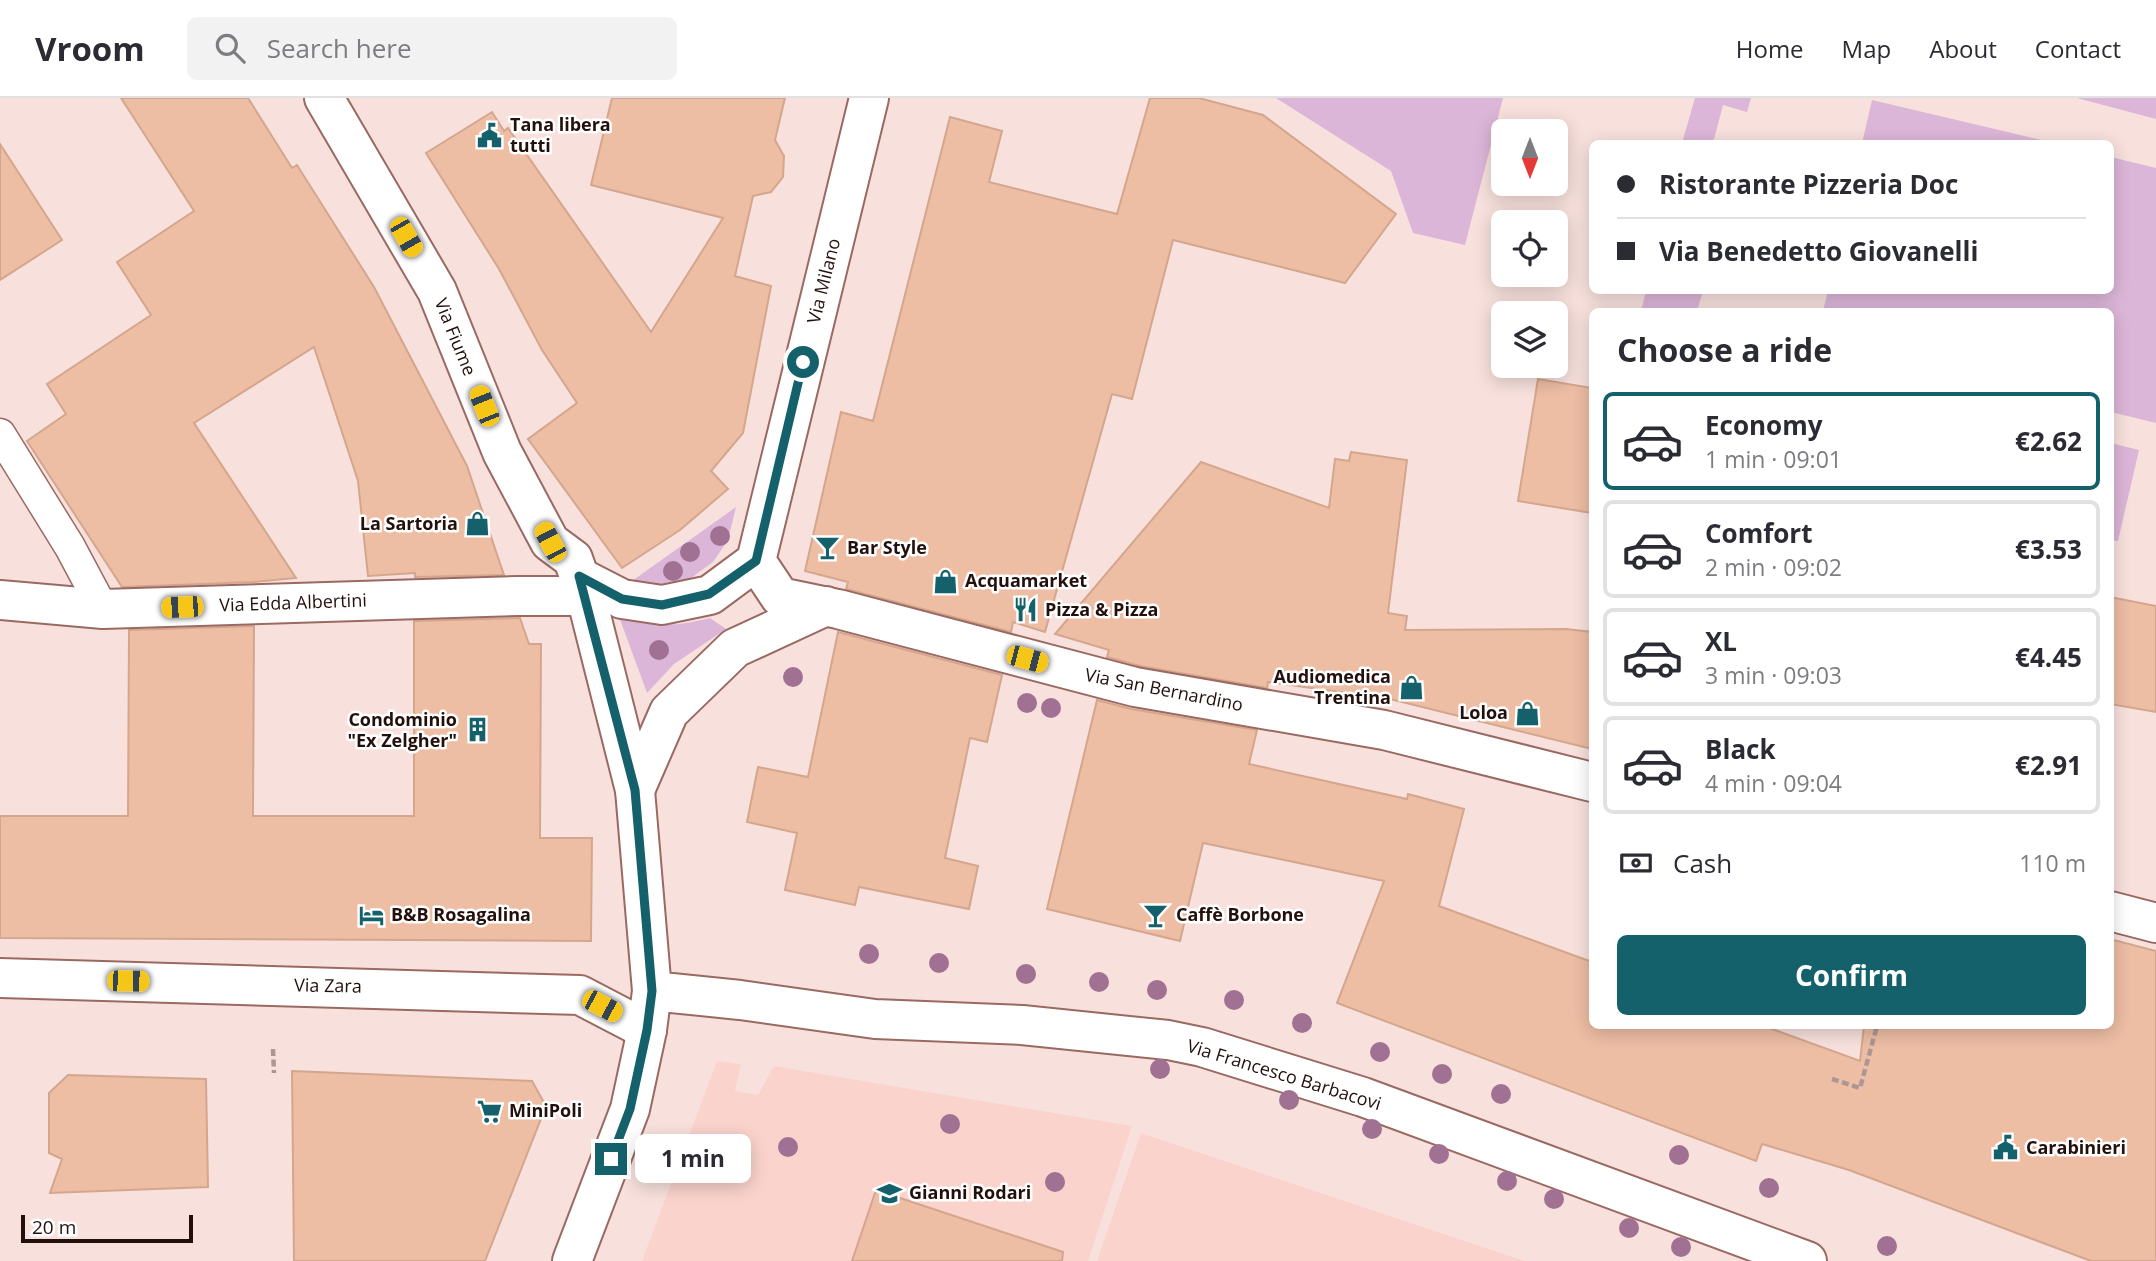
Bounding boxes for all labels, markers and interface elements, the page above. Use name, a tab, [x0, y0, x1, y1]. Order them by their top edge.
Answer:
search box	[187, 17, 677, 80]
text: Vroom	[35, 26, 145, 71]
icon: search	[211, 29, 249, 67]
text: Search here	[267, 30, 412, 66]
text: Home	[1736, 32, 1804, 65]
text: Map	[1842, 32, 1891, 65]
text: About	[1929, 32, 1997, 65]
text: Contact	[2035, 32, 2121, 65]
place label: Tana libera tutti	[510, 112, 611, 157]
north arrow	[1491, 119, 1568, 196]
map controls	[1491, 119, 1568, 378]
public building icon: Tana libera tutti	[476, 121, 504, 149]
text: Ristorante Pizzeria Doc	[1659, 166, 1958, 202]
button: locate	[1491, 210, 1568, 287]
car	[387, 214, 426, 260]
text: Via Benedetto Giovanelli	[1659, 233, 1978, 269]
street label: Via Milano	[801, 236, 845, 326]
street label: Via Fiume	[430, 294, 482, 379]
button: layers	[1491, 301, 1568, 378]
text: Choose a ride	[1617, 328, 1832, 371]
route start	[787, 346, 819, 378]
car	[467, 383, 502, 429]
text: Economy	[1705, 407, 1823, 443]
icon: car	[1621, 410, 1684, 473]
text: €2.62	[2015, 423, 2082, 459]
text: 1 min · 09:01	[1705, 443, 1842, 475]
shop icon: La Sartoria	[464, 510, 492, 538]
place label: La Sartoria	[360, 511, 458, 535]
text: Comfort	[1705, 515, 1812, 551]
icon: car	[1621, 518, 1684, 581]
car	[531, 519, 570, 565]
text: €3.53	[2015, 531, 2082, 567]
bar icon: Bar Style	[813, 534, 841, 562]
place label: Bar Style	[847, 535, 927, 559]
text: 2 min · 09:02	[1705, 551, 1842, 583]
shop icon: Acquamarket	[931, 567, 959, 595]
place label: Acquamarket	[965, 568, 1087, 592]
street label: Via Edda Albertini	[219, 587, 367, 617]
car	[161, 596, 204, 618]
restaurant icon: Pizza & Pizza	[1011, 596, 1039, 624]
place label: Pizza & Pizza	[1045, 597, 1158, 621]
text: XL	[1705, 623, 1737, 659]
icon: car	[1621, 626, 1684, 689]
text: €4.45	[2015, 639, 2082, 675]
car	[1004, 643, 1051, 675]
text: 3 min · 09:03	[1705, 659, 1842, 691]
street label: Via San Bernardino	[1083, 662, 1245, 716]
place label: Audiomedica Trentina	[1273, 664, 1391, 709]
shop icon: Audiomedica Trentina	[1397, 673, 1425, 701]
shop icon: Loloa	[1514, 699, 1542, 727]
place label: Loloa	[1459, 700, 1508, 724]
place label: Condominio "Ex Zelgher"	[347, 707, 457, 752]
building icon: Condominio "Ex Zelgher"	[463, 716, 491, 744]
text: Black	[1705, 731, 1776, 767]
icon: car	[1621, 734, 1684, 797]
text: €2.91	[2015, 747, 2082, 783]
text: 4 min · 09:04	[1705, 767, 1842, 799]
icon: cash	[1617, 844, 1655, 882]
text: Cash	[1673, 845, 1732, 881]
text: 110 m	[2019, 847, 2086, 879]
hotel icon: B&B Rosagalina	[357, 901, 385, 929]
bar icon: Caffè Borbone	[1142, 901, 1170, 929]
place label: B&B Rosagalina	[391, 902, 531, 926]
place label: Caffè Borbone	[1176, 902, 1304, 926]
button: Confirm	[1617, 935, 2086, 1015]
car	[107, 970, 150, 992]
street label: Via Zara	[294, 972, 362, 998]
car	[579, 987, 626, 1025]
street label: Via Francesco Barbacovi	[1184, 1033, 1384, 1115]
supermarket icon: MiniPoli	[475, 1097, 503, 1125]
place label: MiniPoli	[509, 1098, 582, 1122]
callout: 1 min	[636, 1134, 751, 1184]
public building icon: Carabinieri	[1992, 1134, 2020, 1162]
place label: Carabinieri	[2026, 1135, 2126, 1159]
text: 1 min	[661, 1142, 725, 1174]
route end	[595, 1143, 627, 1175]
school or university icon: Gianni Rodari	[875, 1179, 903, 1207]
place label: Gianni Rodari	[909, 1180, 1031, 1204]
scale bar	[21, 1212, 192, 1244]
text: 20 m	[32, 1214, 76, 1240]

